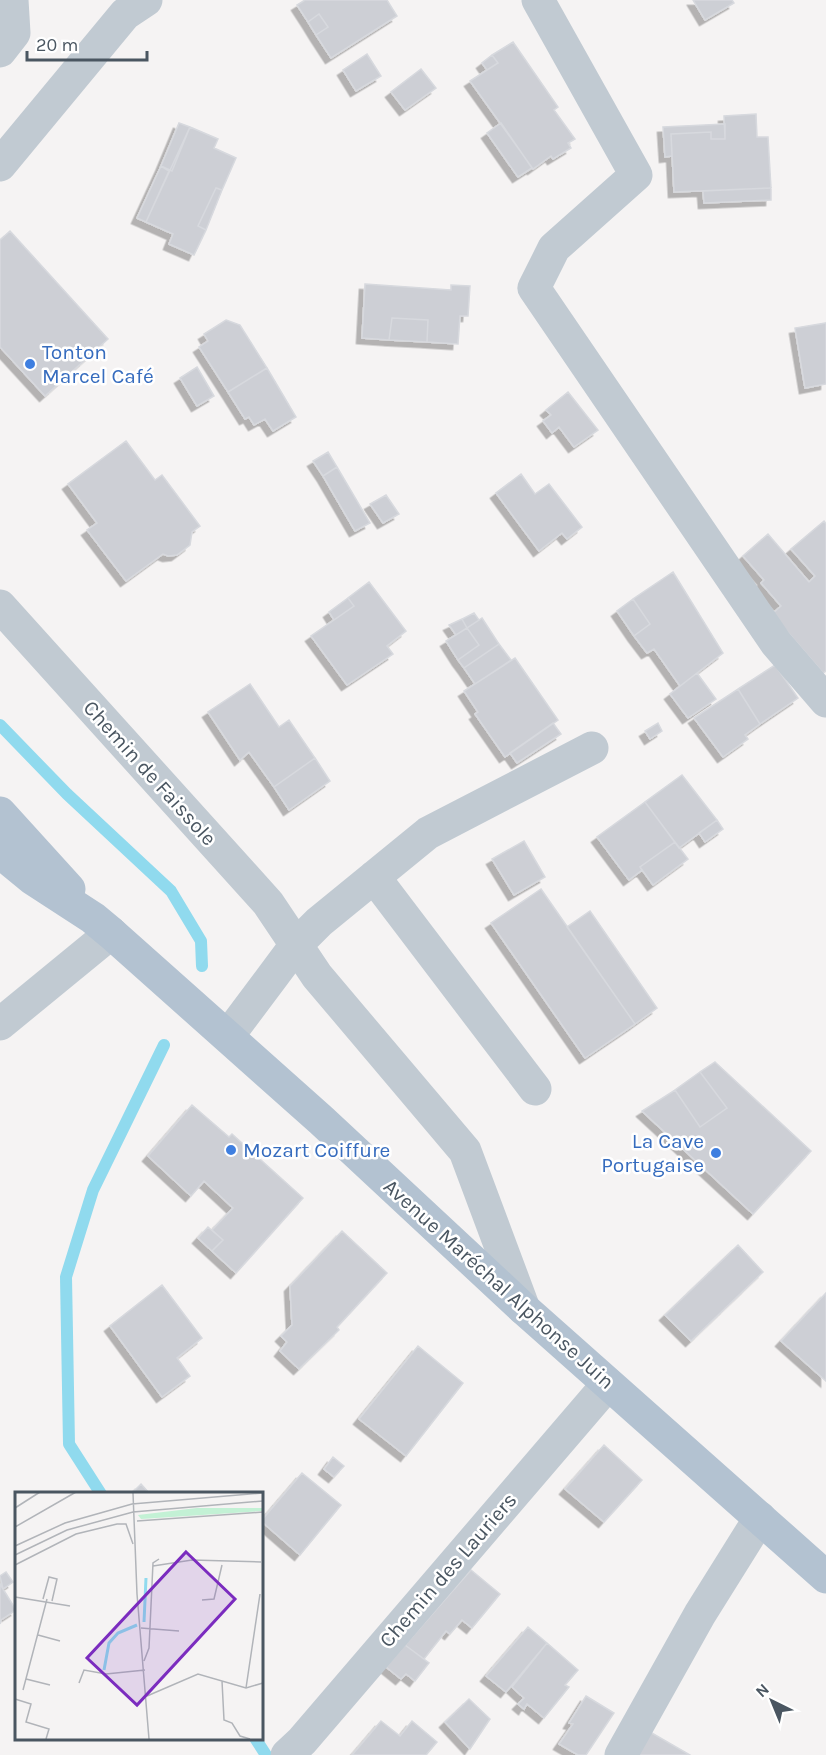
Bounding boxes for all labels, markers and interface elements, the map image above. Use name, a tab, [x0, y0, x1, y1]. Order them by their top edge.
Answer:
scale bar	[27, 24, 147, 62]
text: 20 m	[36, 34, 78, 56]
place label: Tonton Marcel Café	[42, 340, 154, 388]
marker: Tonton Marcel Café	[23, 357, 37, 371]
street label: Chemin de Faissole	[79, 696, 221, 850]
place label: La Cave Portugaise	[601, 1129, 704, 1177]
place label: Mozart Coiffure	[243, 1138, 390, 1162]
marker: Mozart Coiffure	[224, 1143, 238, 1157]
marker: La Cave Portugaise	[709, 1146, 723, 1160]
street label: Avenue Maréchal Alphonse Juin	[379, 1174, 619, 1394]
street label: Chemin des Lauriers	[374, 1488, 522, 1652]
inset map	[15, 1492, 262, 1740]
north arrow	[742, 1671, 802, 1731]
text: N	[751, 1680, 773, 1701]

